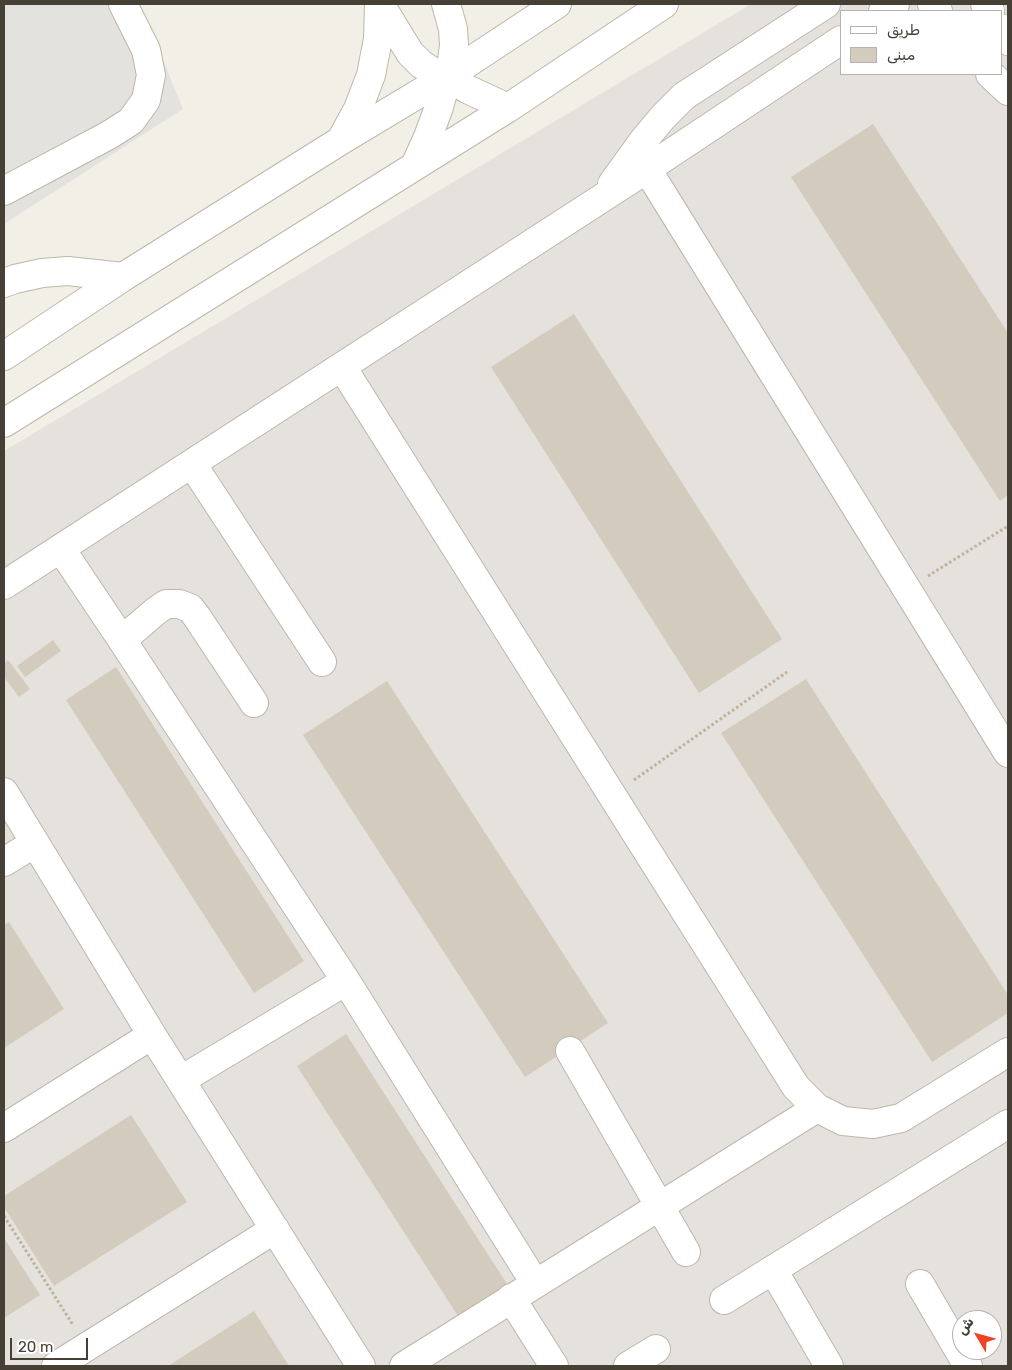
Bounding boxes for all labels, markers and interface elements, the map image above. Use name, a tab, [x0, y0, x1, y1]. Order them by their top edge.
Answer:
legend	[840, 10, 1002, 75]
text: طريق	[887, 21, 920, 39]
text: مبنى	[887, 46, 915, 64]
north arrow	[952, 1310, 1002, 1360]
text: ش	[953, 1314, 978, 1338]
scale bar	[12, 1328, 90, 1360]
text: 20 m	[18, 1338, 53, 1356]

